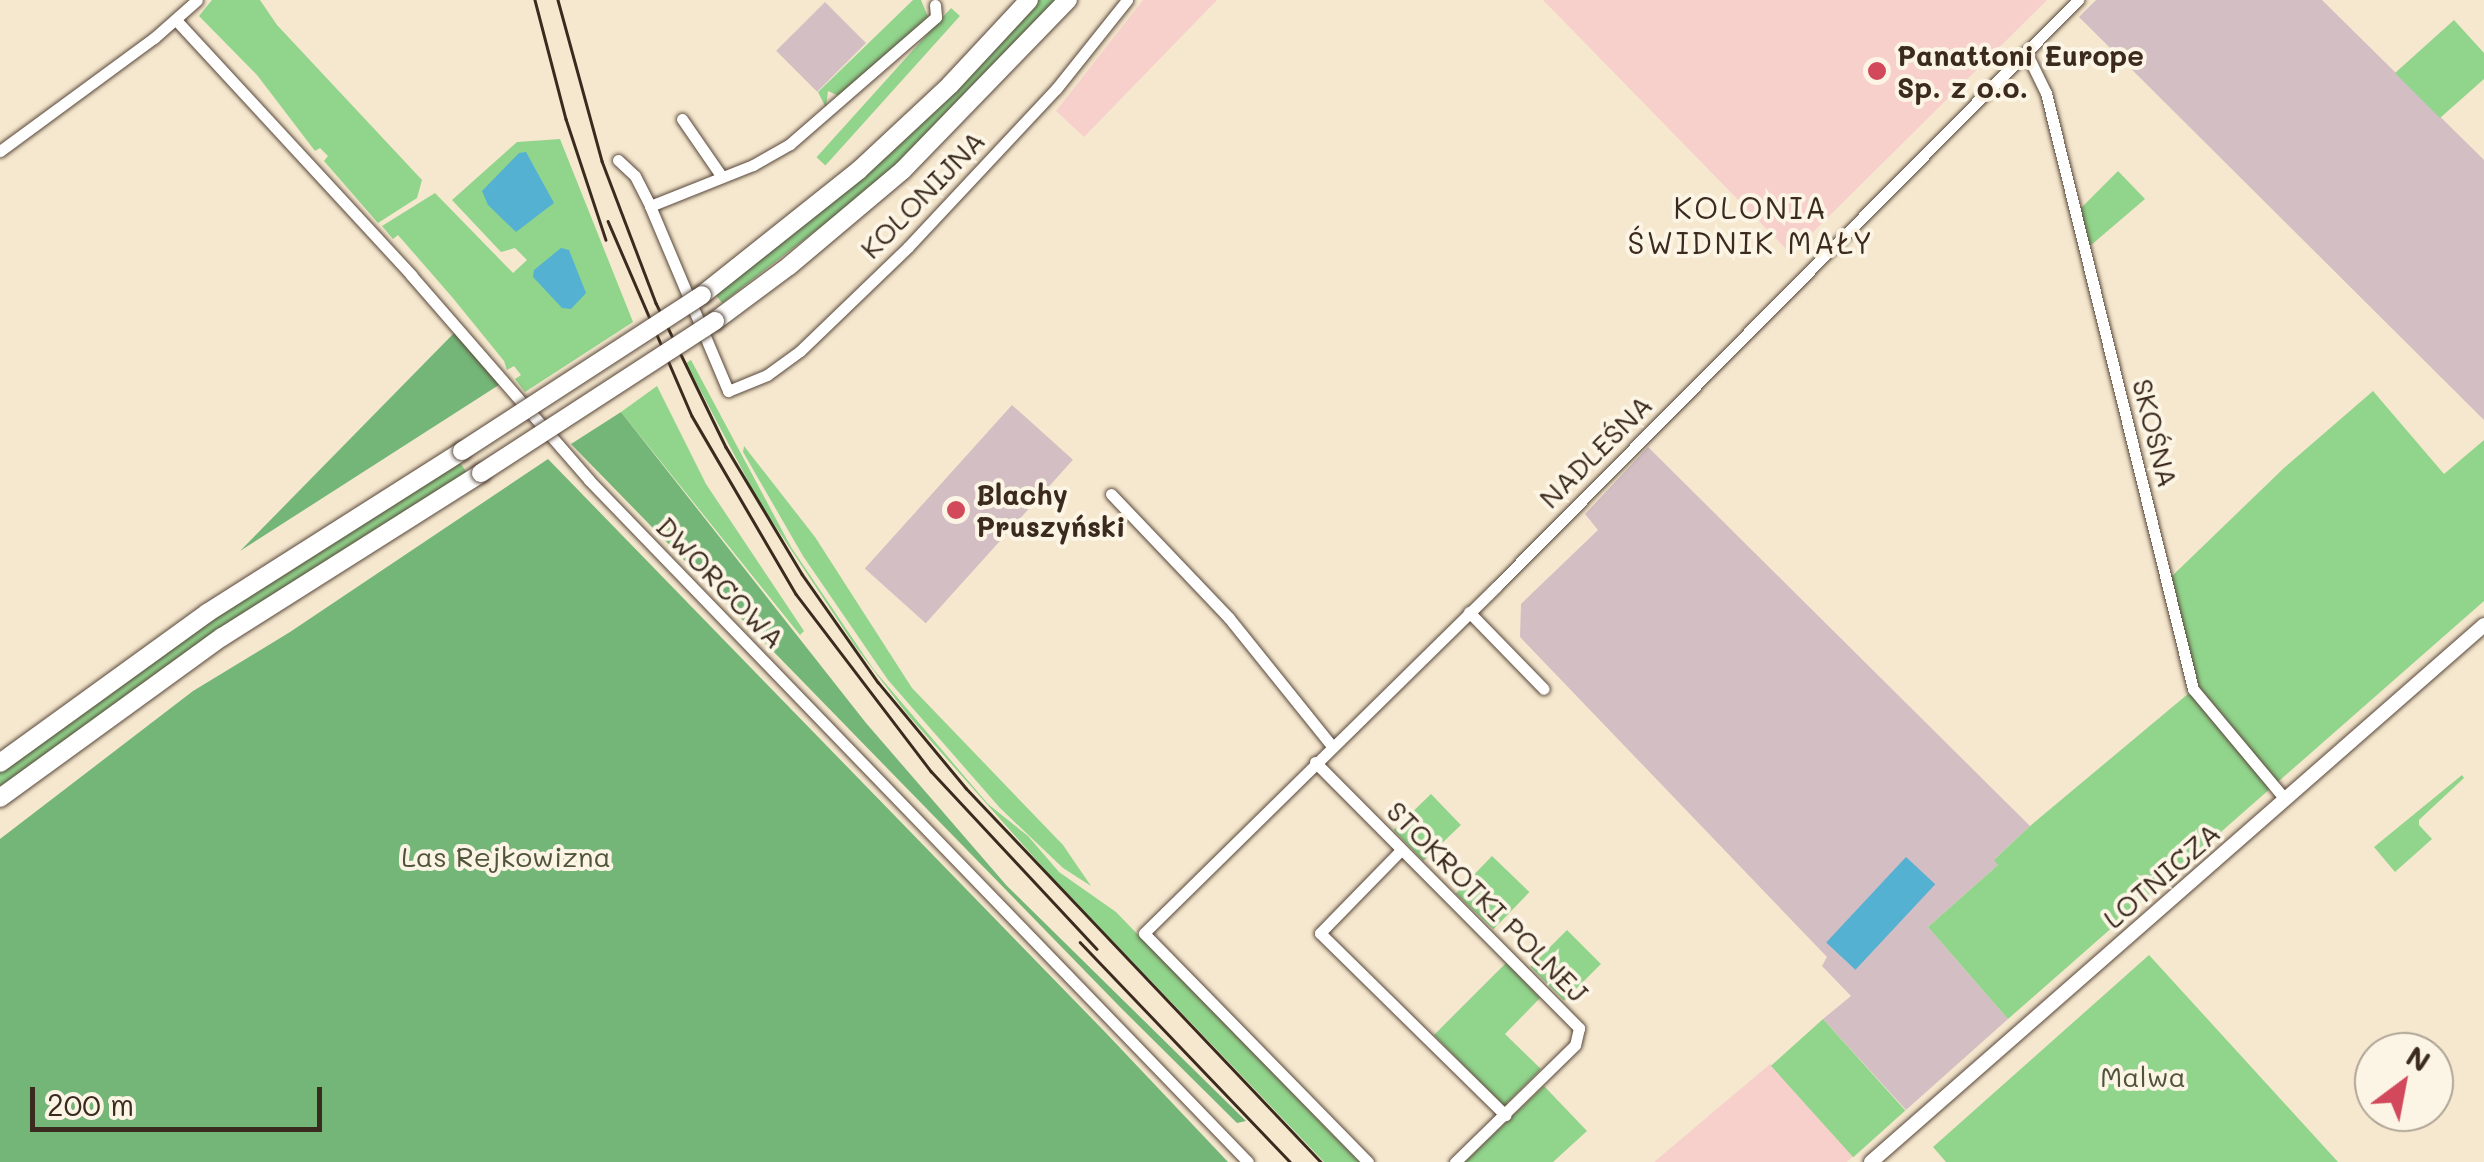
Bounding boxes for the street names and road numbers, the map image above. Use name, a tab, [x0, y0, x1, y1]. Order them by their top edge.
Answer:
street label: KOLONIJNA	[853, 123, 991, 265]
street label: SKOŚNA	[2126, 375, 2186, 491]
street label: NADLEŚNA	[1532, 388, 1658, 514]
street label: DWORCOWA	[650, 509, 792, 655]
street label: STOKROTKI POLNEJ	[1380, 793, 1596, 1009]
street label: LOTNICZA	[2096, 815, 2226, 935]

